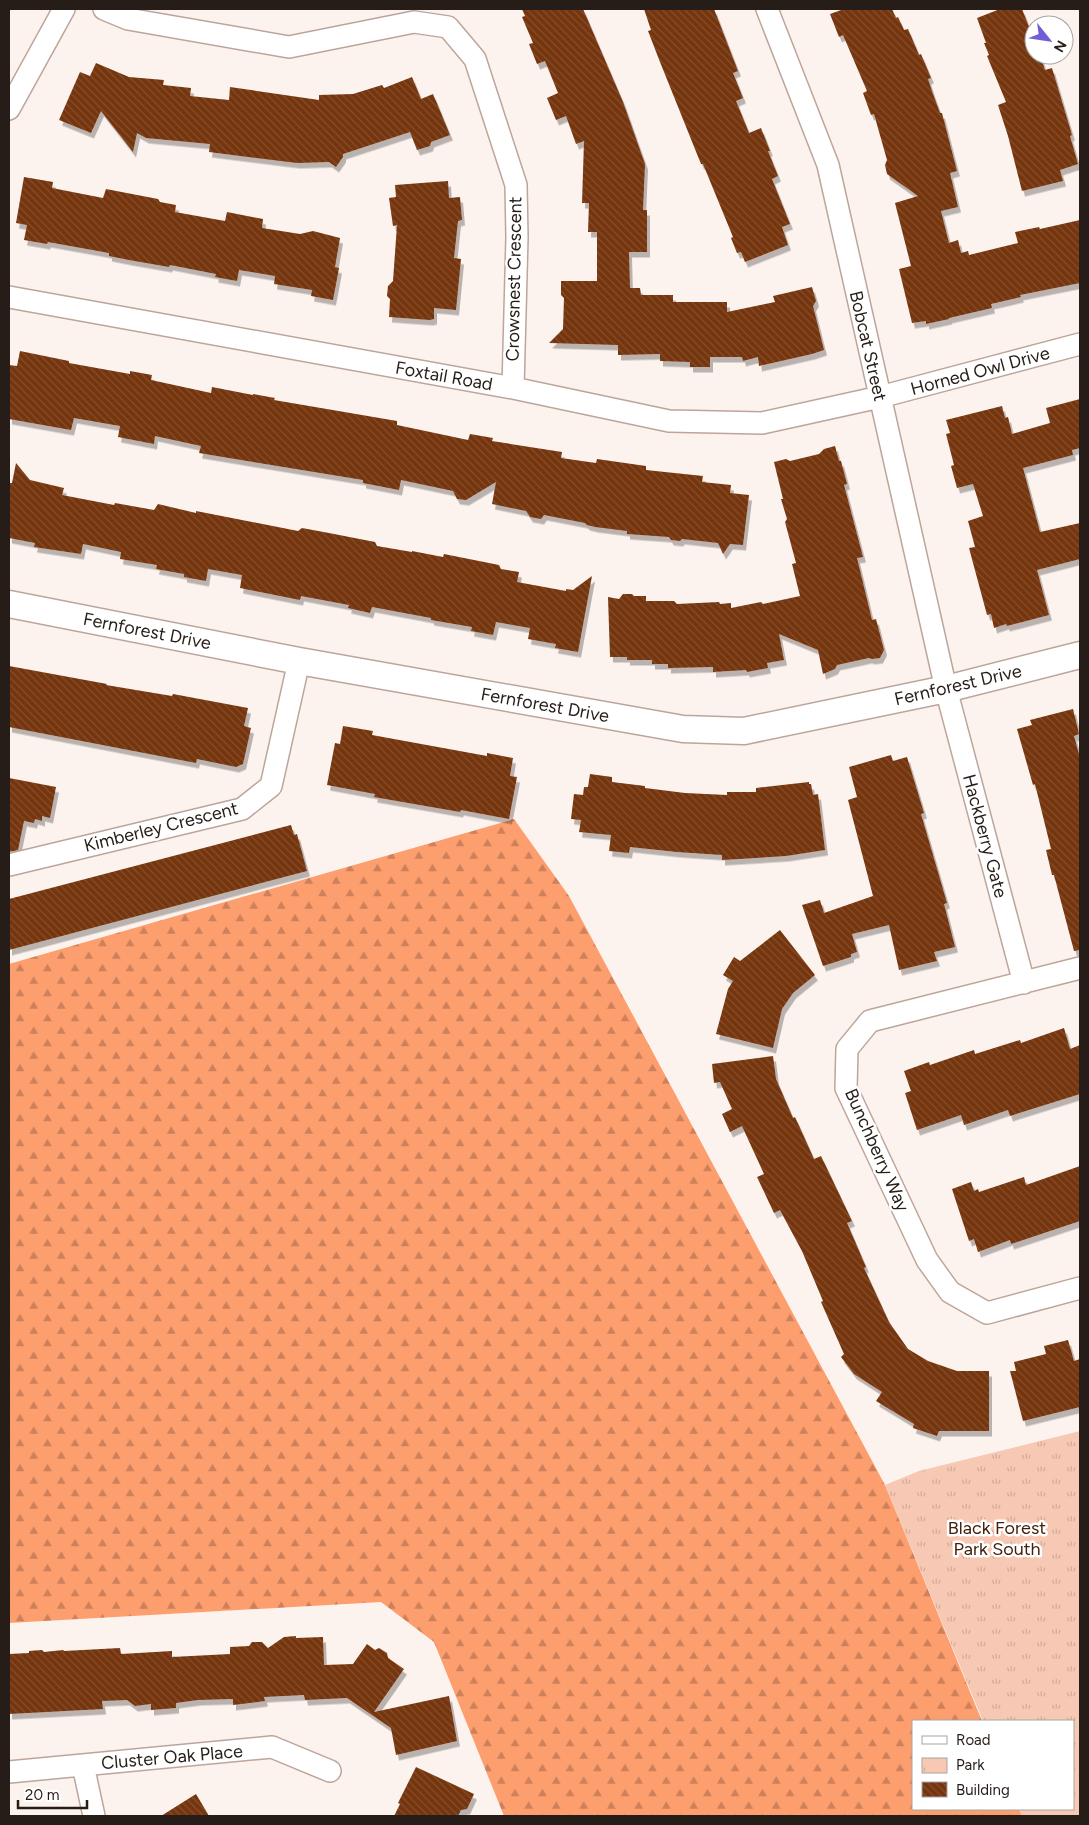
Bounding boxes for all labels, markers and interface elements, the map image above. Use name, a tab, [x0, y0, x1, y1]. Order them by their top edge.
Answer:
north arrow	[1024, 15, 1074, 65]
text: N	[1050, 37, 1070, 55]
street label: Crowsnest Crescent	[502, 196, 526, 362]
street label: Bobcat Street	[845, 289, 891, 403]
street label: Horned Owl Drive	[908, 342, 1052, 400]
street label: Foxtail Road	[394, 357, 494, 395]
street label: Fernforest Drive	[81, 608, 213, 654]
street label: Fernforest Drive	[892, 660, 1024, 710]
street label: Fernforest Drive	[479, 683, 611, 727]
street label: Hackberry Gate	[958, 772, 1012, 900]
street label: Kimberley Crescent	[82, 797, 241, 857]
street label: Bunchberry Way	[840, 1085, 914, 1215]
park label: Black Forest Park South	[948, 1517, 1046, 1560]
legend	[912, 1720, 1074, 1810]
text: Road	[956, 1731, 991, 1749]
street label: Cluster Oak Place	[100, 1740, 244, 1774]
text: Park	[956, 1756, 985, 1774]
scale bar	[18, 1778, 86, 1810]
text: Building	[956, 1781, 1010, 1799]
text: 20 m	[25, 1786, 59, 1804]

